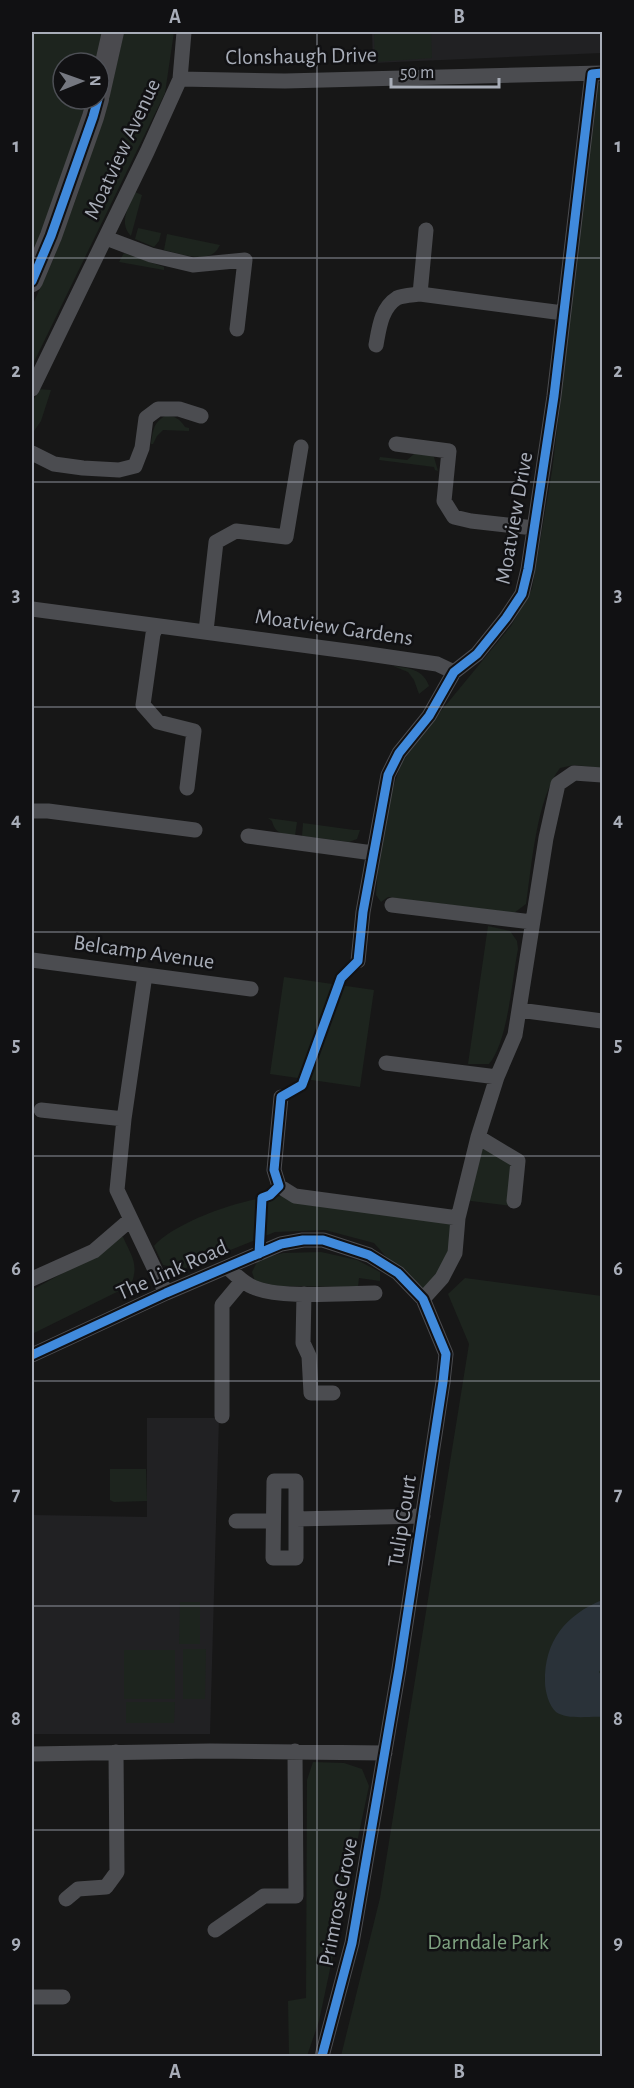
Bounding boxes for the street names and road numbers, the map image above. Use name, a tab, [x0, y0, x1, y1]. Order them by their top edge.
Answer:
street label: Clonshaugh Drive	[225, 44, 377, 68]
street label: Moatview Avenue	[80, 75, 164, 223]
street label: Moatview Drive	[492, 450, 536, 586]
street label: Moatview Gardens	[254, 605, 414, 649]
street label: Belcamp Avenue	[72, 931, 216, 973]
street label: The Link Road	[113, 1236, 231, 1304]
street label: Tulip Court	[384, 1473, 420, 1569]
street label: Primrose Grove	[315, 1836, 361, 1968]

